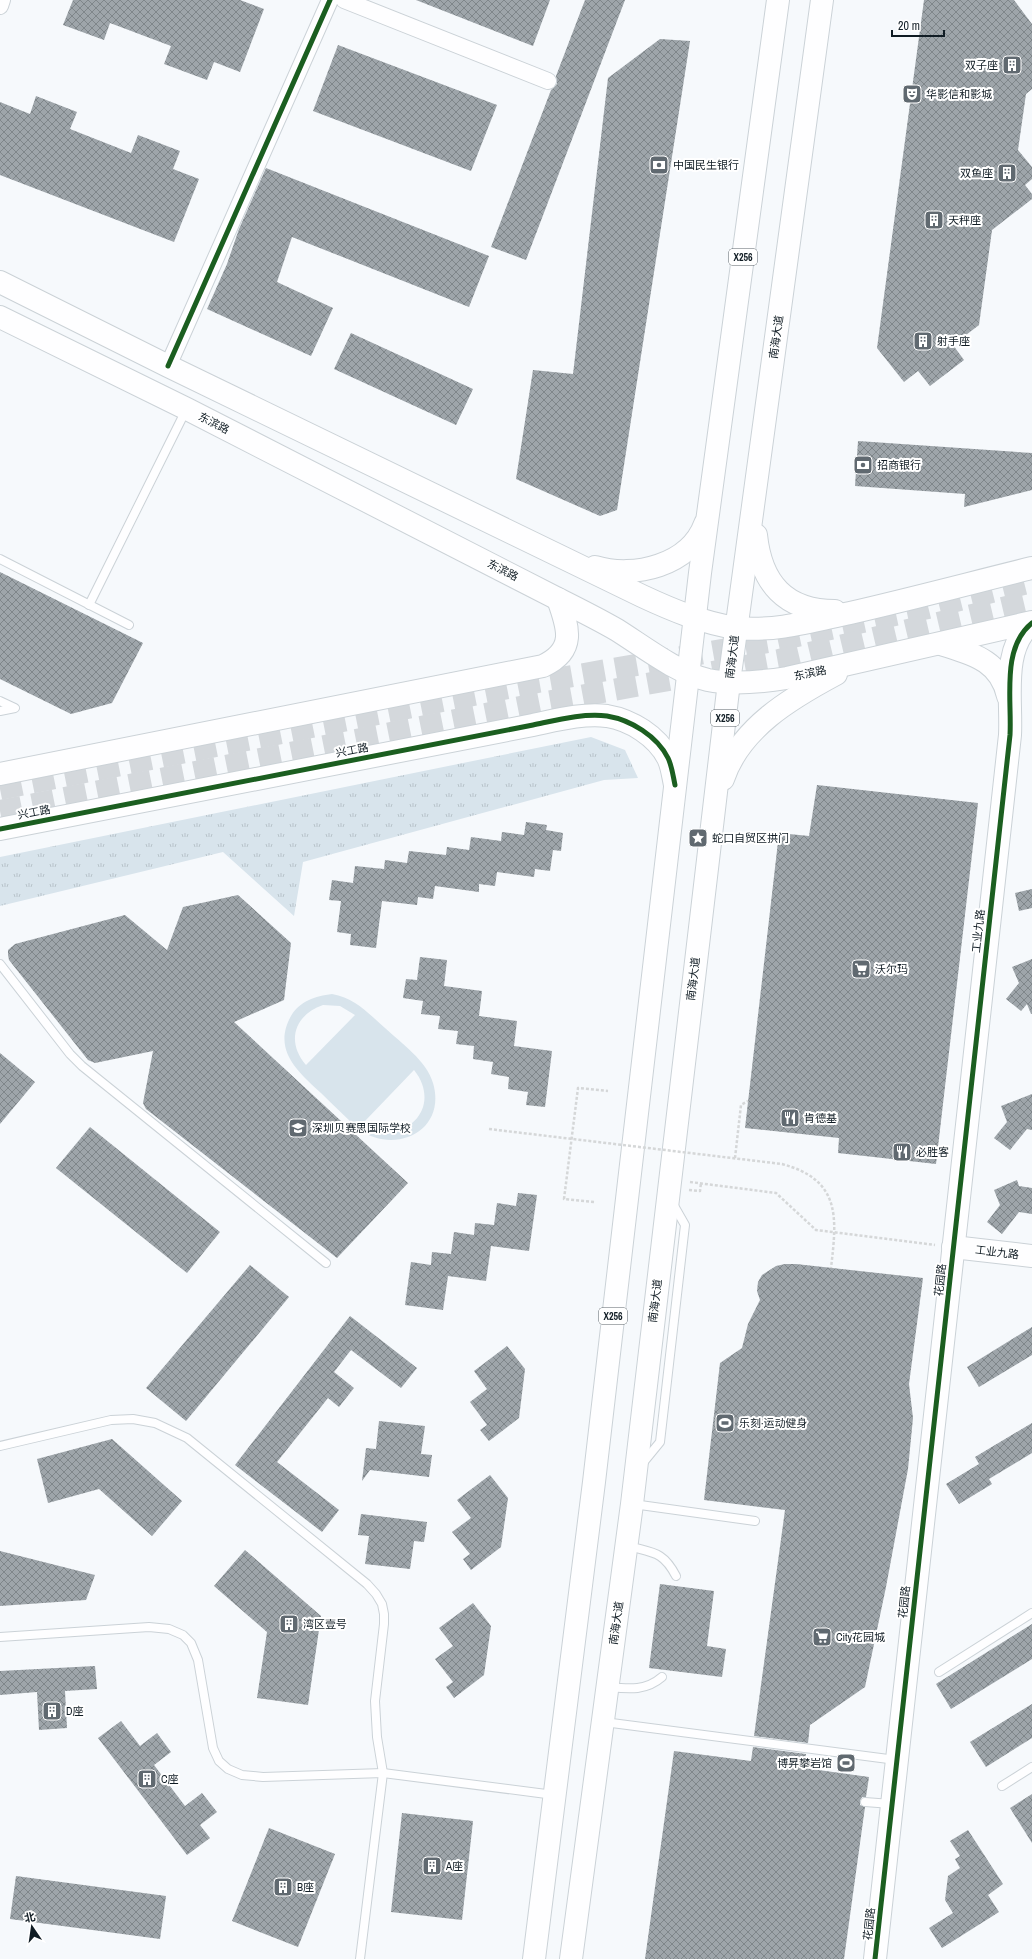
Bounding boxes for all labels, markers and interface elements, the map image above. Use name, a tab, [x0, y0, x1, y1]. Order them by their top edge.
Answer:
scale bar	[892, 12, 944, 38]
text: 20 m	[898, 18, 920, 34]
building icon: 双子座	[1001, 54, 1023, 76]
place label: 双子座	[965, 58, 998, 72]
theatre icon: 华影信和影城	[901, 83, 923, 105]
place label: 华影信和影城	[926, 87, 992, 101]
bank icon: 中国民生银行	[648, 154, 670, 176]
place label: 中国民生银行	[673, 158, 739, 172]
building icon: 双鱼座	[996, 162, 1018, 184]
place label: 双鱼座	[960, 166, 993, 180]
building icon: 天秤座	[923, 209, 945, 231]
place label: 天秤座	[948, 213, 981, 227]
road number: X256	[729, 249, 757, 265]
street label: 南海大道	[766, 314, 786, 360]
building icon: 射手座	[912, 330, 934, 352]
place label: 射手座	[937, 334, 970, 348]
street label: 东滨路	[196, 409, 232, 437]
bank icon: 招商银行	[852, 454, 874, 476]
place label: 招商银行	[877, 458, 921, 472]
street label: 东滨路	[485, 556, 521, 584]
street label: 南海大道	[722, 634, 742, 680]
street label: 东滨路	[792, 663, 828, 683]
road number: X256	[711, 710, 739, 726]
street label: 兴工路	[334, 740, 370, 760]
street label: 兴工路	[16, 802, 52, 822]
place icon: 蛇口自贸区拱门	[687, 827, 709, 849]
place label: 蛇口自贸区拱门	[712, 831, 789, 845]
street label: 工业九路	[969, 908, 987, 954]
street label: 南海大道	[683, 956, 703, 1002]
supermarket icon: 沃尔玛	[850, 958, 872, 980]
place label: 沃尔玛	[875, 962, 908, 976]
restaurant icon: 肯德基	[779, 1107, 801, 1129]
place label: 肯德基	[804, 1111, 837, 1125]
school or university icon: 深圳贝赛思国际学校	[287, 1117, 309, 1139]
place label: 深圳贝赛思国际学校	[312, 1121, 411, 1135]
restaurant icon: 必胜客	[891, 1141, 913, 1163]
place label: 必胜客	[916, 1145, 949, 1159]
street label: 工业九路	[974, 1242, 1020, 1262]
street label: 花园路	[931, 1263, 949, 1297]
street label: 南海大道	[645, 1278, 665, 1324]
road number: X256	[599, 1308, 627, 1324]
sports icon: 乐刻·运动健身	[714, 1412, 736, 1434]
place label: 乐刻·运动健身	[739, 1416, 808, 1430]
street label: 花园路	[895, 1585, 913, 1619]
street label: 南海大道	[606, 1600, 626, 1646]
building icon: 湾区壹号	[278, 1613, 300, 1635]
place label: 湾区壹号	[303, 1617, 347, 1631]
supermarket icon: City花园城	[811, 1626, 833, 1648]
place label: City花园城	[836, 1630, 885, 1644]
building icon: D座	[41, 1700, 63, 1722]
place label: D座	[66, 1704, 84, 1718]
sports icon: 博昇攀岩馆	[835, 1752, 857, 1774]
place label: 博昇攀岩馆	[777, 1756, 832, 1770]
building icon: C座	[136, 1768, 158, 1790]
place label: C座	[161, 1772, 179, 1786]
building icon: A座	[421, 1855, 443, 1877]
place label: A座	[445, 1859, 463, 1873]
building icon: B座	[272, 1876, 294, 1898]
place label: B座	[297, 1880, 314, 1894]
north arrow	[12, 1907, 52, 1947]
street label: 花园路	[860, 1907, 878, 1941]
text: 北	[23, 1909, 37, 1925]

